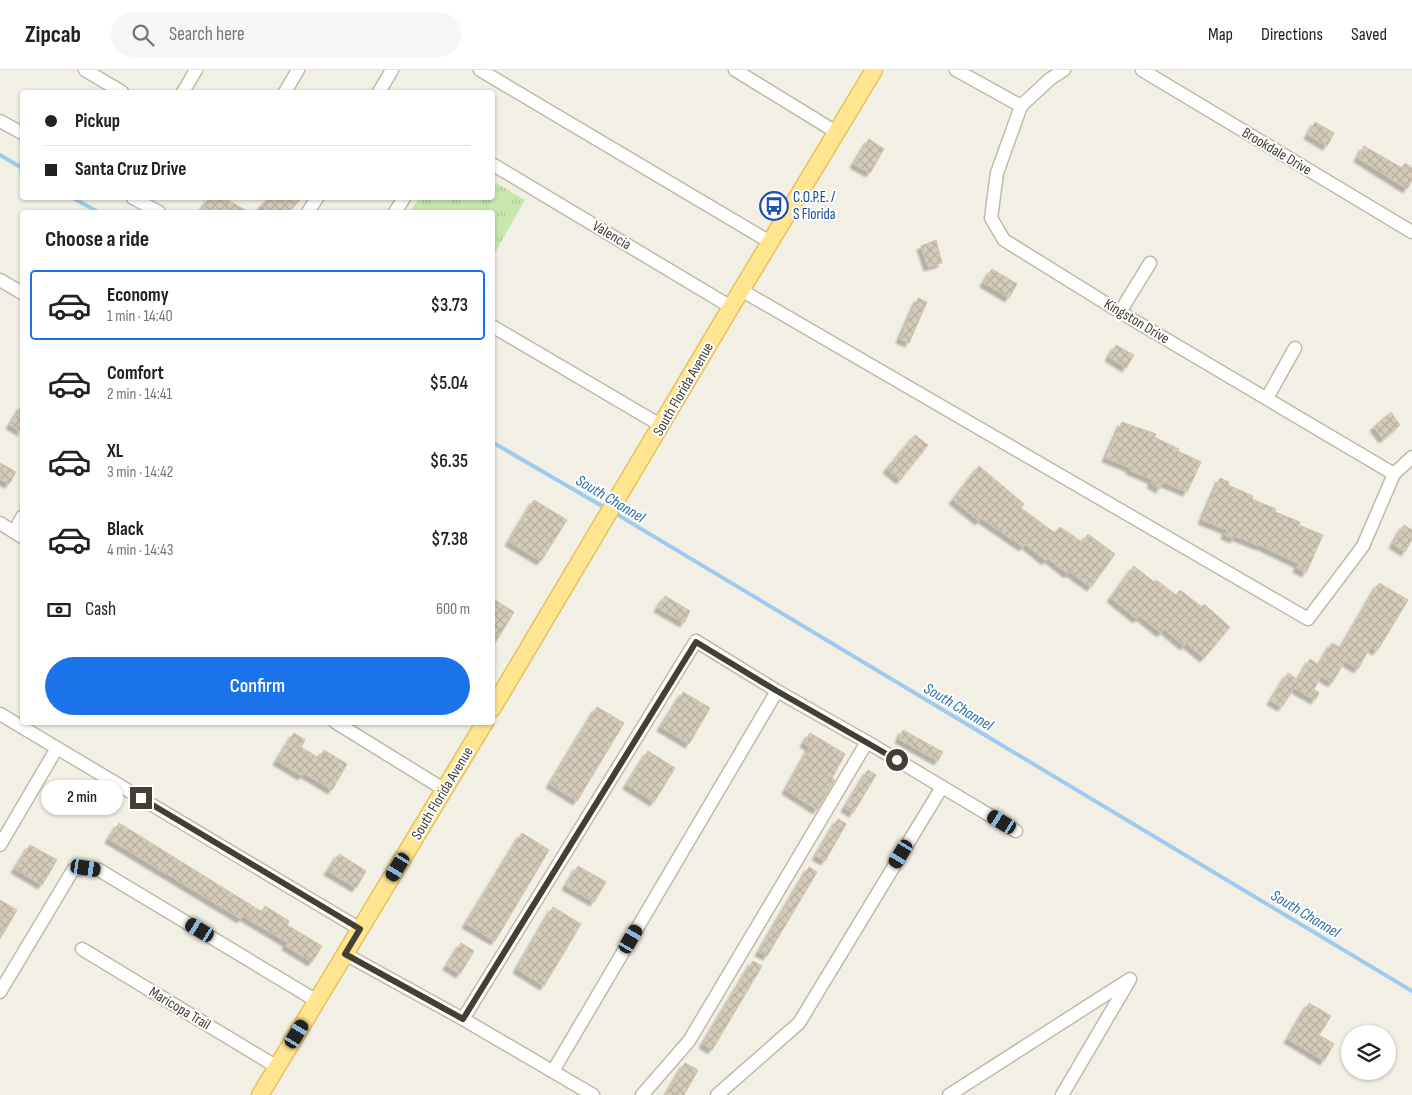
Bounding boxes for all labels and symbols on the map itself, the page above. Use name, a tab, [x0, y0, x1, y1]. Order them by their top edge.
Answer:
street label: Brookdale Drive	[1238, 123, 1315, 180]
place label: C.O.P.E. / S Florida	[793, 188, 836, 224]
bus stop icon: C.O.P.E. / S Florida	[759, 191, 789, 221]
street label: Valencia	[589, 217, 635, 254]
street label: Kingston Drive	[1101, 294, 1173, 348]
street label: South Florida Avenue	[649, 339, 718, 440]
water label: South Channel	[572, 471, 649, 528]
water label: South Channel	[920, 679, 997, 736]
street label: South Florida Avenue	[407, 743, 478, 843]
route start	[886, 749, 908, 771]
callout: 2 min	[41, 780, 124, 816]
route end	[130, 787, 152, 809]
car	[985, 808, 1018, 836]
car	[886, 837, 915, 871]
car	[383, 850, 412, 884]
car	[70, 858, 101, 878]
water label: South Channel	[1267, 886, 1344, 943]
car	[183, 916, 216, 944]
car	[617, 922, 644, 956]
street label: Maricopa Trail	[145, 983, 214, 1034]
car	[282, 1017, 311, 1051]

